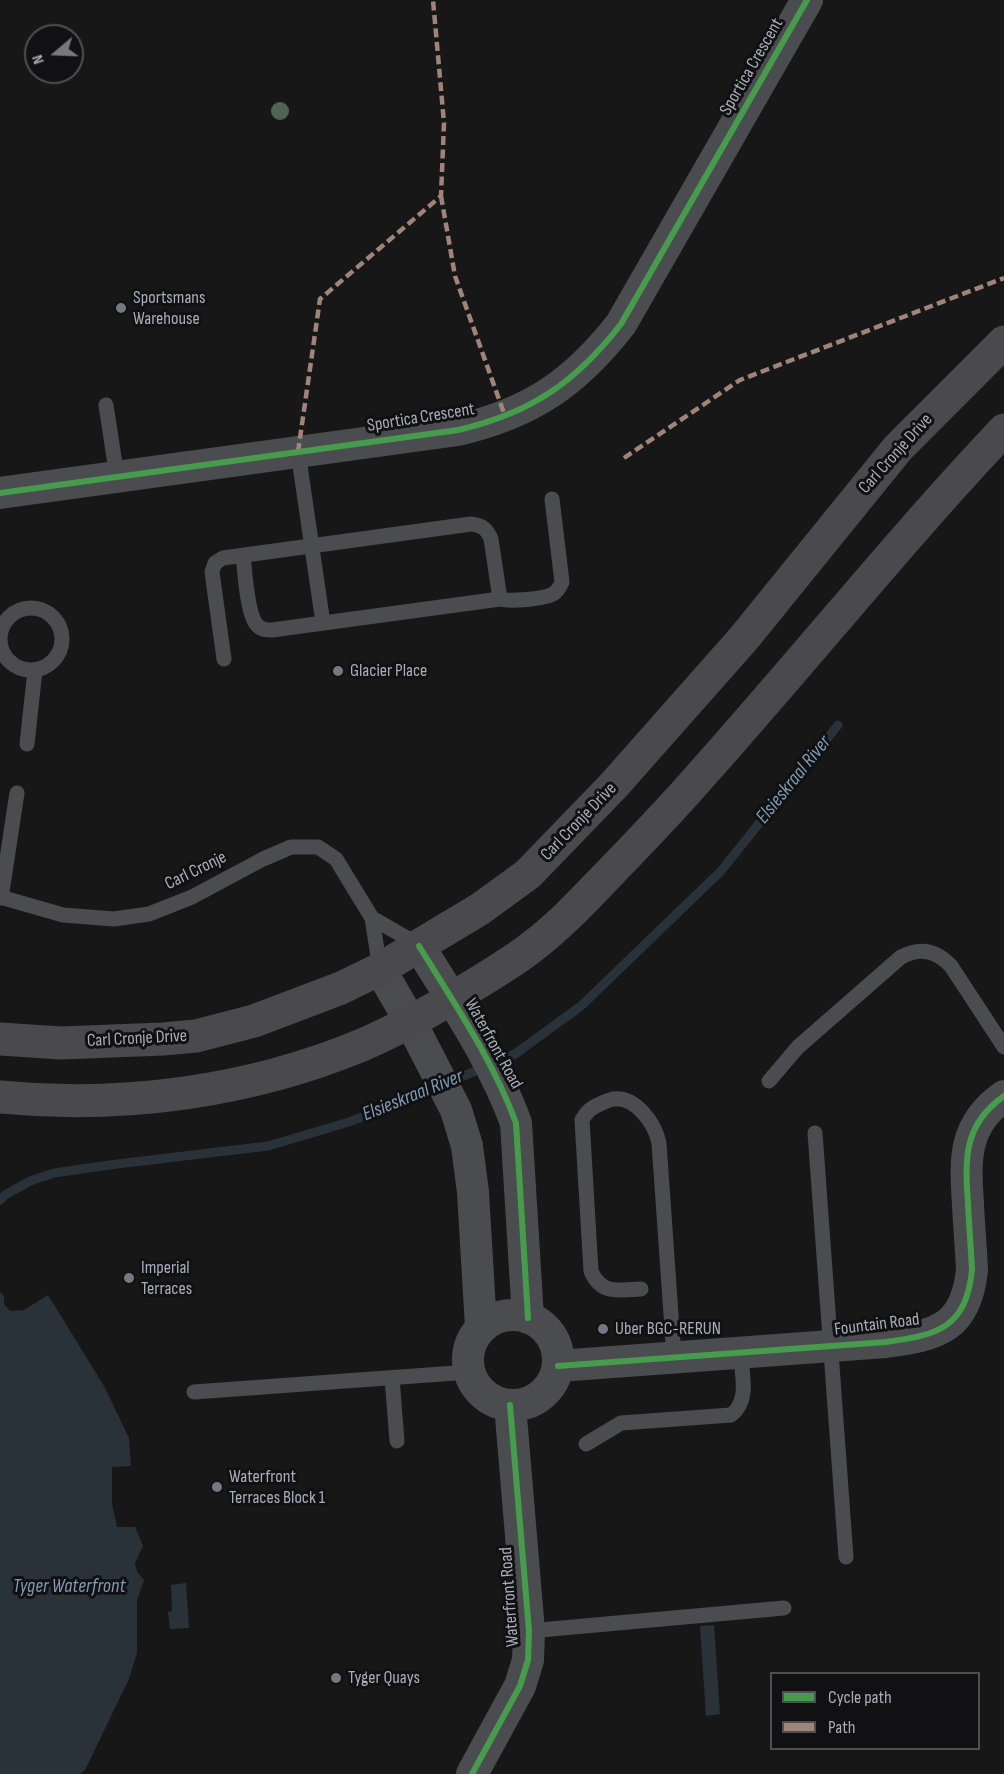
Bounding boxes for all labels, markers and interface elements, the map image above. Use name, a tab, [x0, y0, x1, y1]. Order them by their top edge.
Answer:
street label: Sportica Crescent	[716, 15, 788, 119]
north arrow	[24, 24, 84, 84]
text: N	[28, 52, 49, 67]
place label: Sportsmans Warehouse	[133, 287, 205, 330]
marker: Sportsmans Warehouse	[114, 301, 128, 315]
street label: Sportica Crescent	[366, 399, 476, 437]
street label: Carl Cronje Drive	[854, 410, 938, 498]
place label: Glacier Place	[350, 660, 427, 682]
marker: Glacier Place	[331, 664, 345, 678]
water label: Elsieskraal River	[751, 731, 837, 829]
street label: Carl Cronje Drive	[536, 778, 622, 866]
street label: Carl Cronje	[162, 847, 230, 895]
street label: Waterfront Road	[459, 995, 527, 1093]
street label: Carl Cronje Drive	[86, 1026, 188, 1052]
water label: Elsieskraal River	[359, 1065, 467, 1127]
place label: Imperial Terraces	[141, 1257, 192, 1300]
marker: Imperial Terraces	[122, 1271, 136, 1285]
street label: Fountain Road	[833, 1309, 921, 1341]
place label: Uber BGC-RERUN	[615, 1318, 721, 1340]
marker: Uber BGC-RERUN	[596, 1322, 610, 1336]
place label: Waterfront Terraces Block 1	[229, 1466, 325, 1508]
marker: Waterfront Terraces Block 1	[210, 1480, 224, 1494]
street label: Waterfront Road	[496, 1546, 524, 1648]
water label: Tyger Waterfront	[13, 1575, 125, 1599]
place label: Tyger Quays	[348, 1667, 420, 1689]
marker: Tyger Quays	[329, 1671, 343, 1685]
legend	[770, 1672, 980, 1750]
text: Cycle path	[828, 1687, 892, 1708]
text: Path	[828, 1717, 856, 1738]

